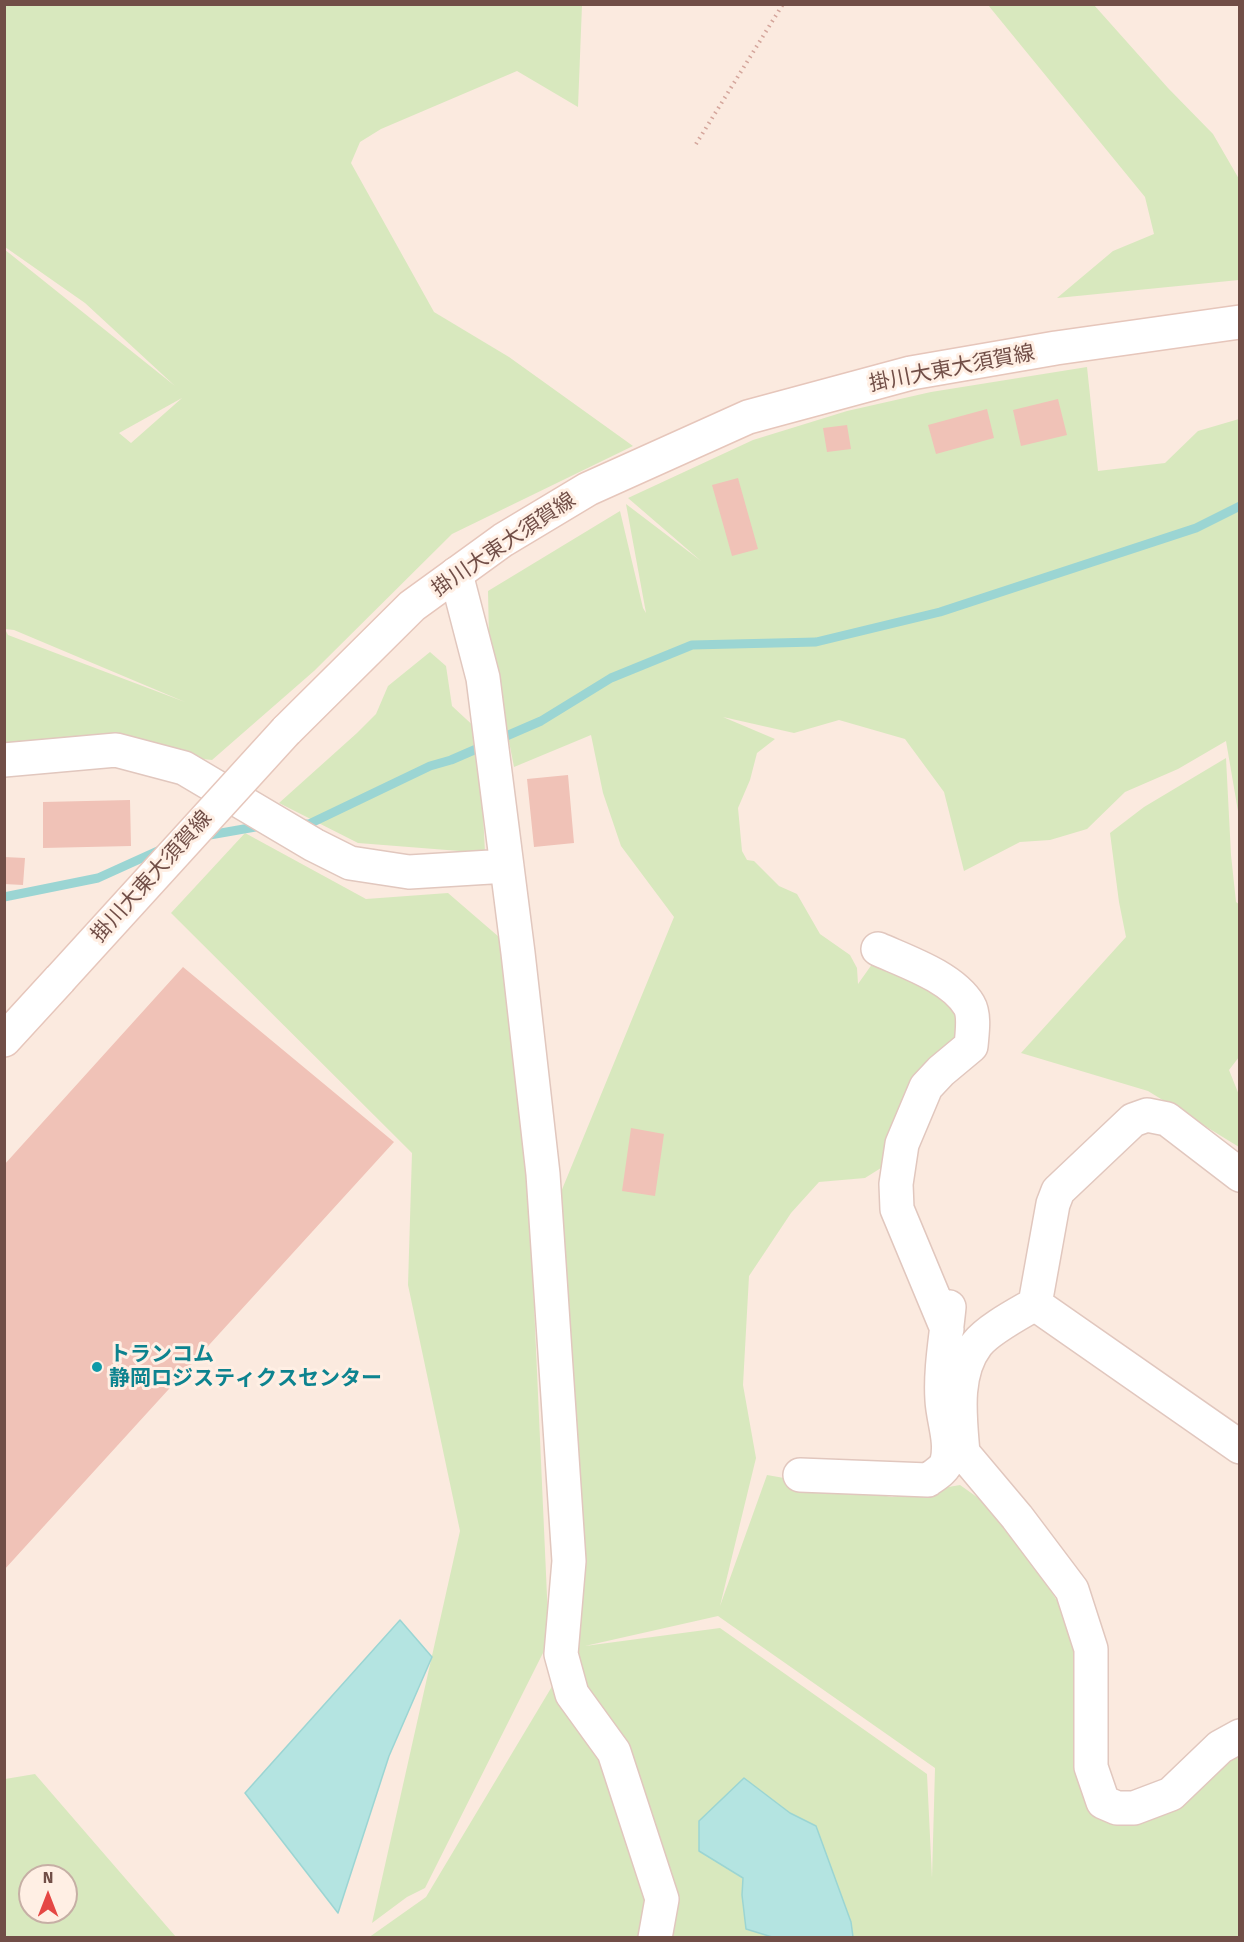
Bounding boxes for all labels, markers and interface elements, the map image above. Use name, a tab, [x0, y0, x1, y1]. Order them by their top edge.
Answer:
street label: 掛川大東大須賀線	[867, 341, 1037, 397]
street label: 掛川大東大須賀線	[427, 488, 581, 602]
street label: 掛川大東大須賀線	[86, 806, 218, 948]
place label: トランコム 静岡ロジスティクスセンター	[109, 1342, 382, 1392]
marker: トランコム 静岡ロジスティクスセンター	[90, 1360, 104, 1374]
north arrow	[18, 1864, 78, 1924]
text: N	[43, 1868, 53, 1887]

